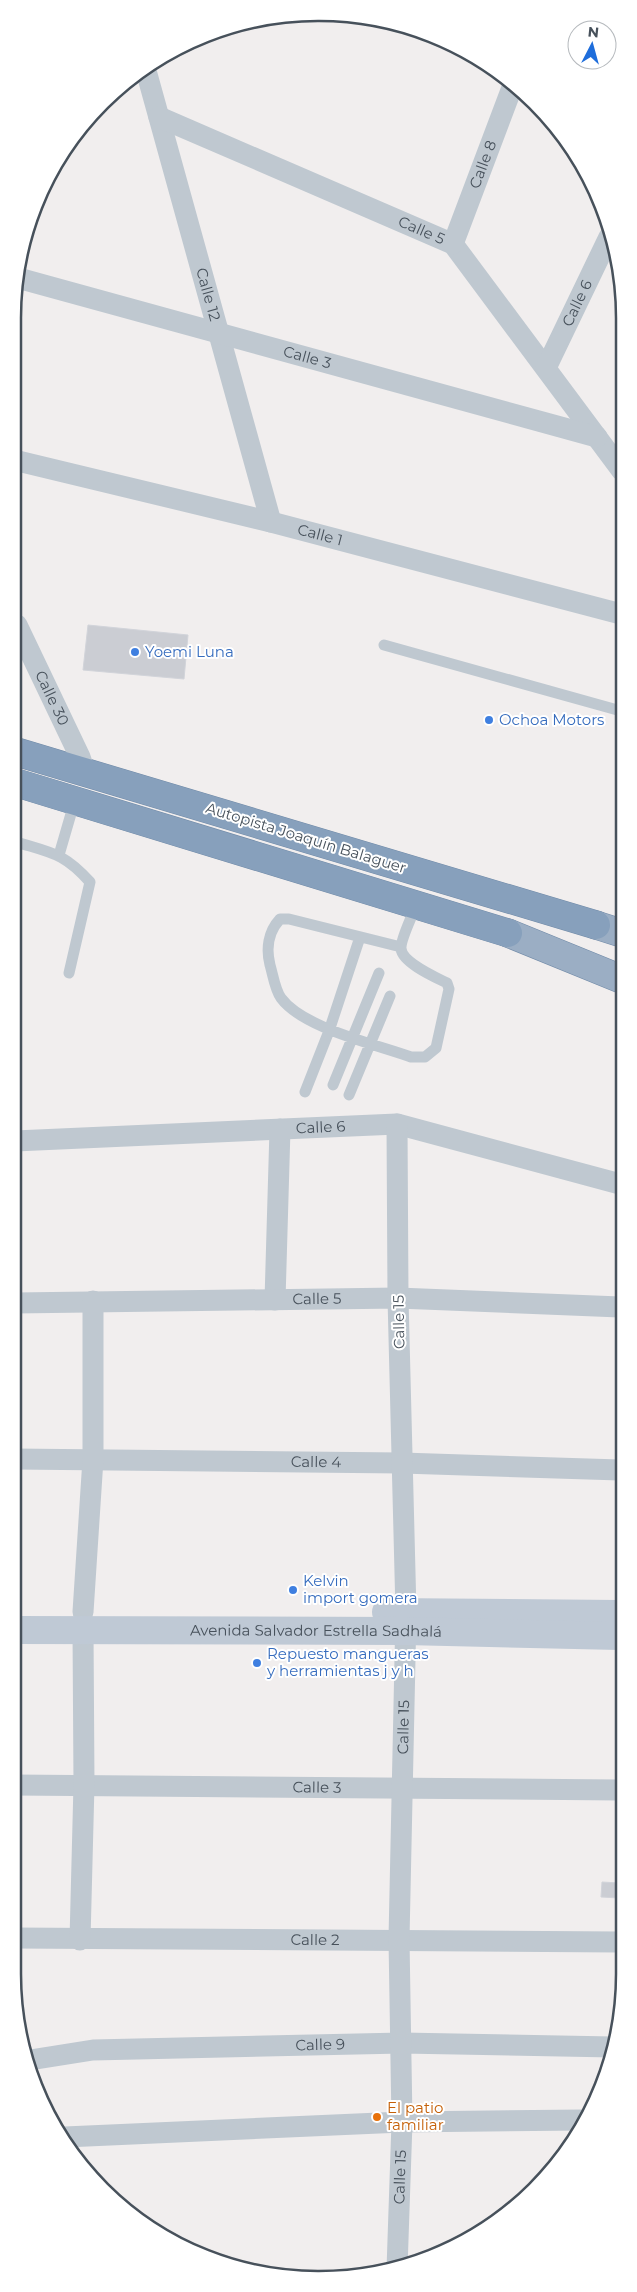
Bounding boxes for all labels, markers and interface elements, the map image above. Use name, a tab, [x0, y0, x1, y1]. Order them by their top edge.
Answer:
north arrow	[567, 20, 617, 70]
text: N	[587, 23, 600, 42]
street label: Calle 8	[465, 138, 500, 191]
street label: Calle 5	[395, 212, 448, 248]
street label: Calle 12	[192, 266, 225, 323]
street label: Calle 6	[557, 276, 596, 329]
street label: Calle 3	[281, 341, 334, 373]
street label: Calle 1	[296, 519, 345, 549]
place label: Yoemi Luna	[145, 642, 234, 661]
marker: Yoemi Luna	[129, 646, 141, 658]
street label: Calle 30	[31, 667, 74, 729]
place label: Ochoa Motors	[499, 710, 604, 729]
marker: Ochoa Motors	[483, 714, 495, 726]
street label: Autopista Joaquín Balaguer	[204, 798, 409, 877]
street label: Calle 6	[295, 1116, 346, 1137]
street label: Calle 5	[292, 1289, 342, 1308]
street label: Calle 15	[389, 1295, 408, 1349]
street label: Calle 4	[291, 1452, 341, 1471]
place label: Kelvin import gomera	[303, 1571, 418, 1607]
marker: Kelvin import gomera	[287, 1584, 299, 1596]
street label: Avenida Salvador Estrella Sadhalá	[190, 1620, 442, 1641]
place label: Repuesto mangueras y herramientas j y h	[266, 1644, 429, 1680]
marker: Repuesto mangueras y herramientas j y h	[251, 1657, 263, 1669]
street label: Calle 15	[393, 1700, 413, 1755]
street label: Calle 3	[292, 1777, 342, 1797]
street label: Calle 2	[290, 1930, 340, 1949]
street label: Calle 9	[295, 2034, 345, 2054]
place label: El patio familiar	[387, 2098, 444, 2134]
marker: El patio familiar	[371, 2111, 383, 2123]
street label: Calle 15	[389, 2150, 410, 2205]

